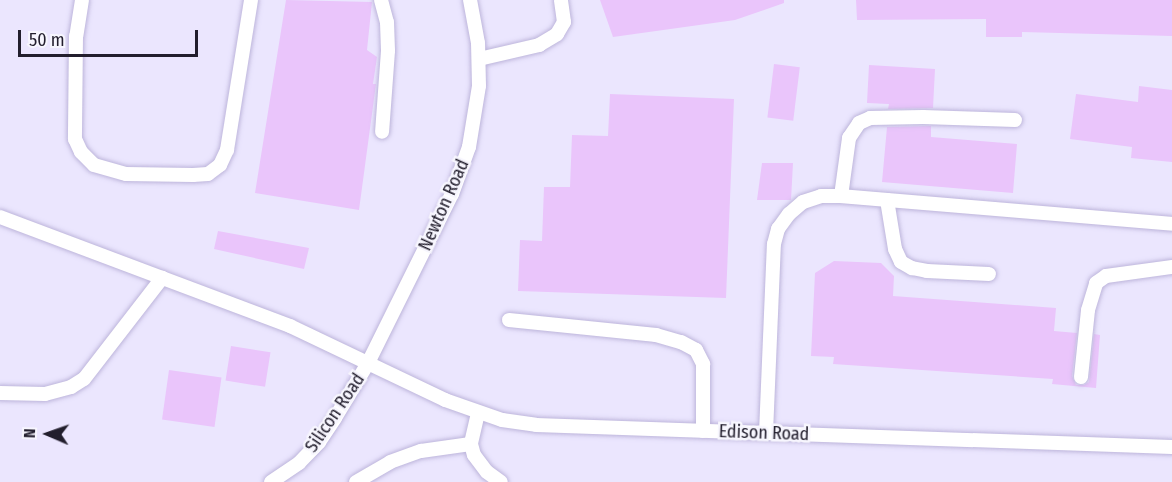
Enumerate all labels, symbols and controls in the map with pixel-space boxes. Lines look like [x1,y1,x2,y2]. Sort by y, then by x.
scale bar [21,18,201,56]
text: 50 m [29,29,65,51]
street label: Newton Road [414,156,474,254]
street label: Silicon Road [301,369,369,457]
north arrow [18,404,78,464]
street label: Edison Road [718,421,810,445]
text: N [20,428,39,438]

